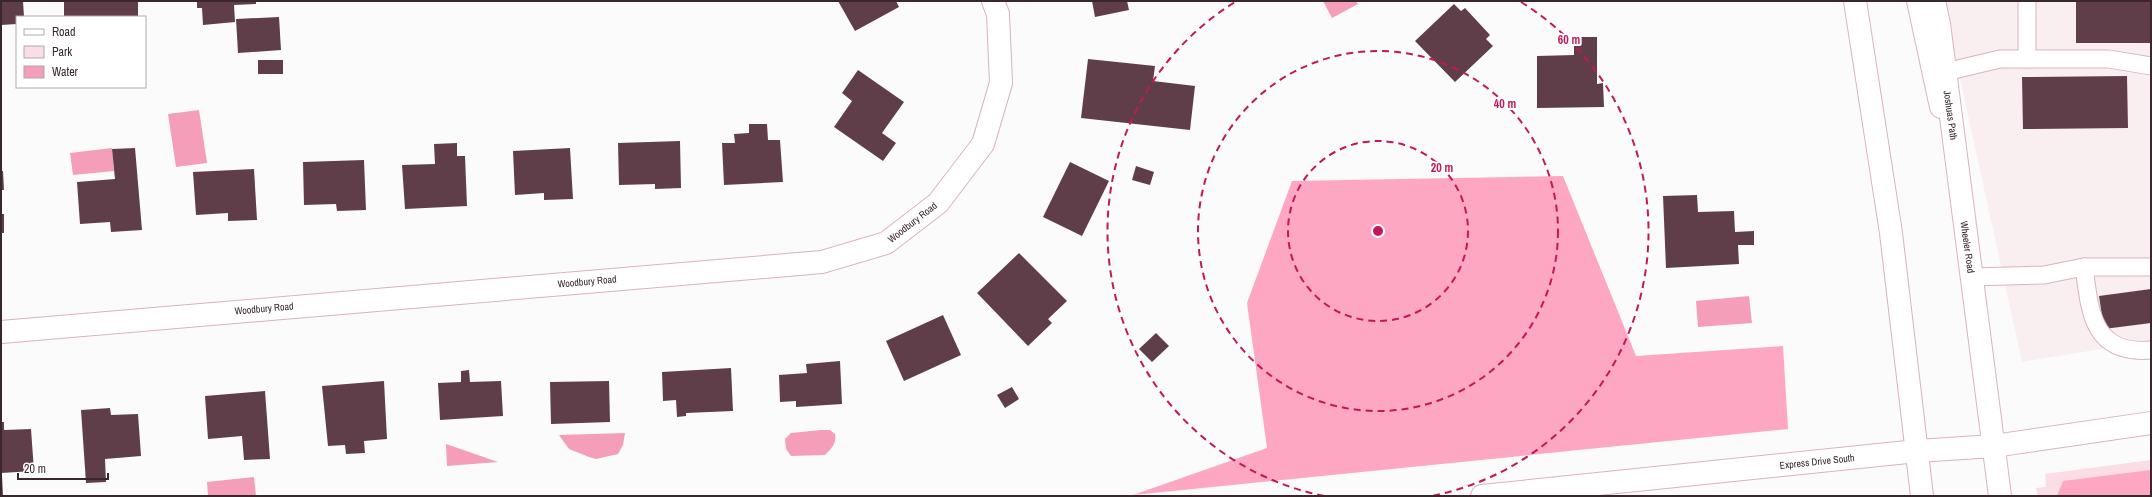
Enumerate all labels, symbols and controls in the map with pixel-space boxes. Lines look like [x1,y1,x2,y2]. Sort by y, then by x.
legend [16,16,146,88]
text: Road [52,24,76,40]
text: 60 m [1558,32,1580,48]
text: Park [52,44,72,60]
text: Water [52,64,79,80]
street label: Joshuas Path [1941,90,1960,141]
text: 40 m [1494,96,1516,112]
text: 20 m [1431,160,1453,176]
street label: Woodbury Road [885,199,940,246]
street label: Wheeler Road [1957,220,1978,274]
centre of rings [1371,224,1385,238]
street label: Woodbury Road [557,272,617,291]
street label: Woodbury Road [234,299,294,318]
street label: Express Drive South [1779,451,1855,472]
scale bar [18,455,108,481]
text: 20 m [24,461,46,477]

